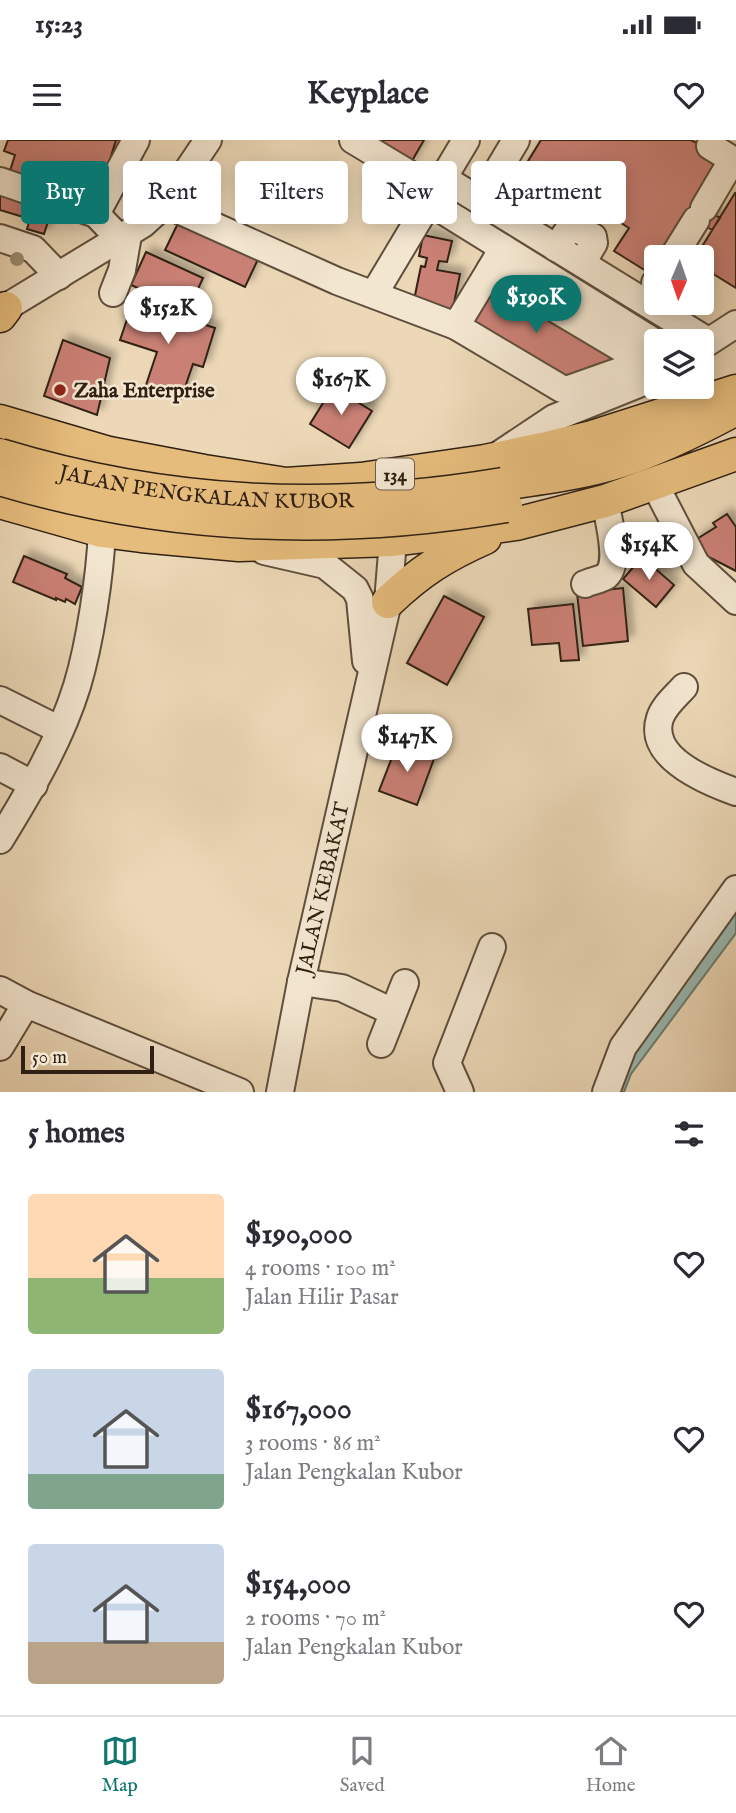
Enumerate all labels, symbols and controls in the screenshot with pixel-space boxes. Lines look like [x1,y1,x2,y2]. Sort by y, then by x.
text: 15:23 [35,8,83,41]
text: Keyplace [307,74,429,115]
icon: menu [28,76,66,114]
icon: heart [670,76,708,114]
chip: Buy [21,161,109,224]
chip: Rent [123,161,221,224]
chip: Filters [235,161,348,224]
chip: New [362,161,457,224]
chip: Apartment [471,161,626,224]
north arrow [644,245,714,315]
map controls [644,245,714,399]
pin: $190K [487,276,585,335]
text: $190K [506,283,566,312]
pin: $152K [119,286,217,346]
text: $152K [140,294,196,323]
button: layers [644,329,714,399]
pin: $167K [292,358,390,417]
text: $167K [312,365,370,394]
place label: Zaha Enterprise [74,378,215,405]
marker: Zaha Enterprise [52,382,68,398]
road number: 134 [376,458,414,490]
street label: JALAN PENGKALAN KUBOR [54,459,355,516]
pin: $154K [600,522,698,582]
text: $154K [620,530,678,559]
pin: $147K [358,714,456,774]
text: $147K [377,722,437,751]
street label: JALAN KEBAKAT [291,799,357,980]
scale bar [21,1043,154,1075]
text: 50 m [32,1046,67,1070]
text: 5 homes [28,1115,125,1153]
icon: filters [670,1115,708,1153]
text: $190,000 [245,1216,353,1254]
icon: home [84,1222,168,1306]
icon: heart [670,1245,708,1283]
text: 4 rooms · 100 m² [245,1254,396,1283]
text: Jalan Hilir Pasar [245,1283,399,1312]
text: $167,000 [245,1391,352,1429]
icon: home [84,1397,168,1481]
icon: heart [670,1420,708,1458]
text: 3 rooms · 86 m² [245,1429,381,1458]
text: Jalan Pengkalan Kubor [245,1458,463,1487]
text: $154,000 [245,1566,351,1604]
icon: home [84,1572,168,1656]
icon: heart [670,1595,708,1633]
text: 2 rooms · 70 m² [245,1604,386,1633]
text: Jalan Pengkalan Kubor [245,1633,463,1662]
tab: Map [101,1732,139,1798]
tab: Saved [340,1732,385,1798]
tab: Home [586,1732,635,1798]

